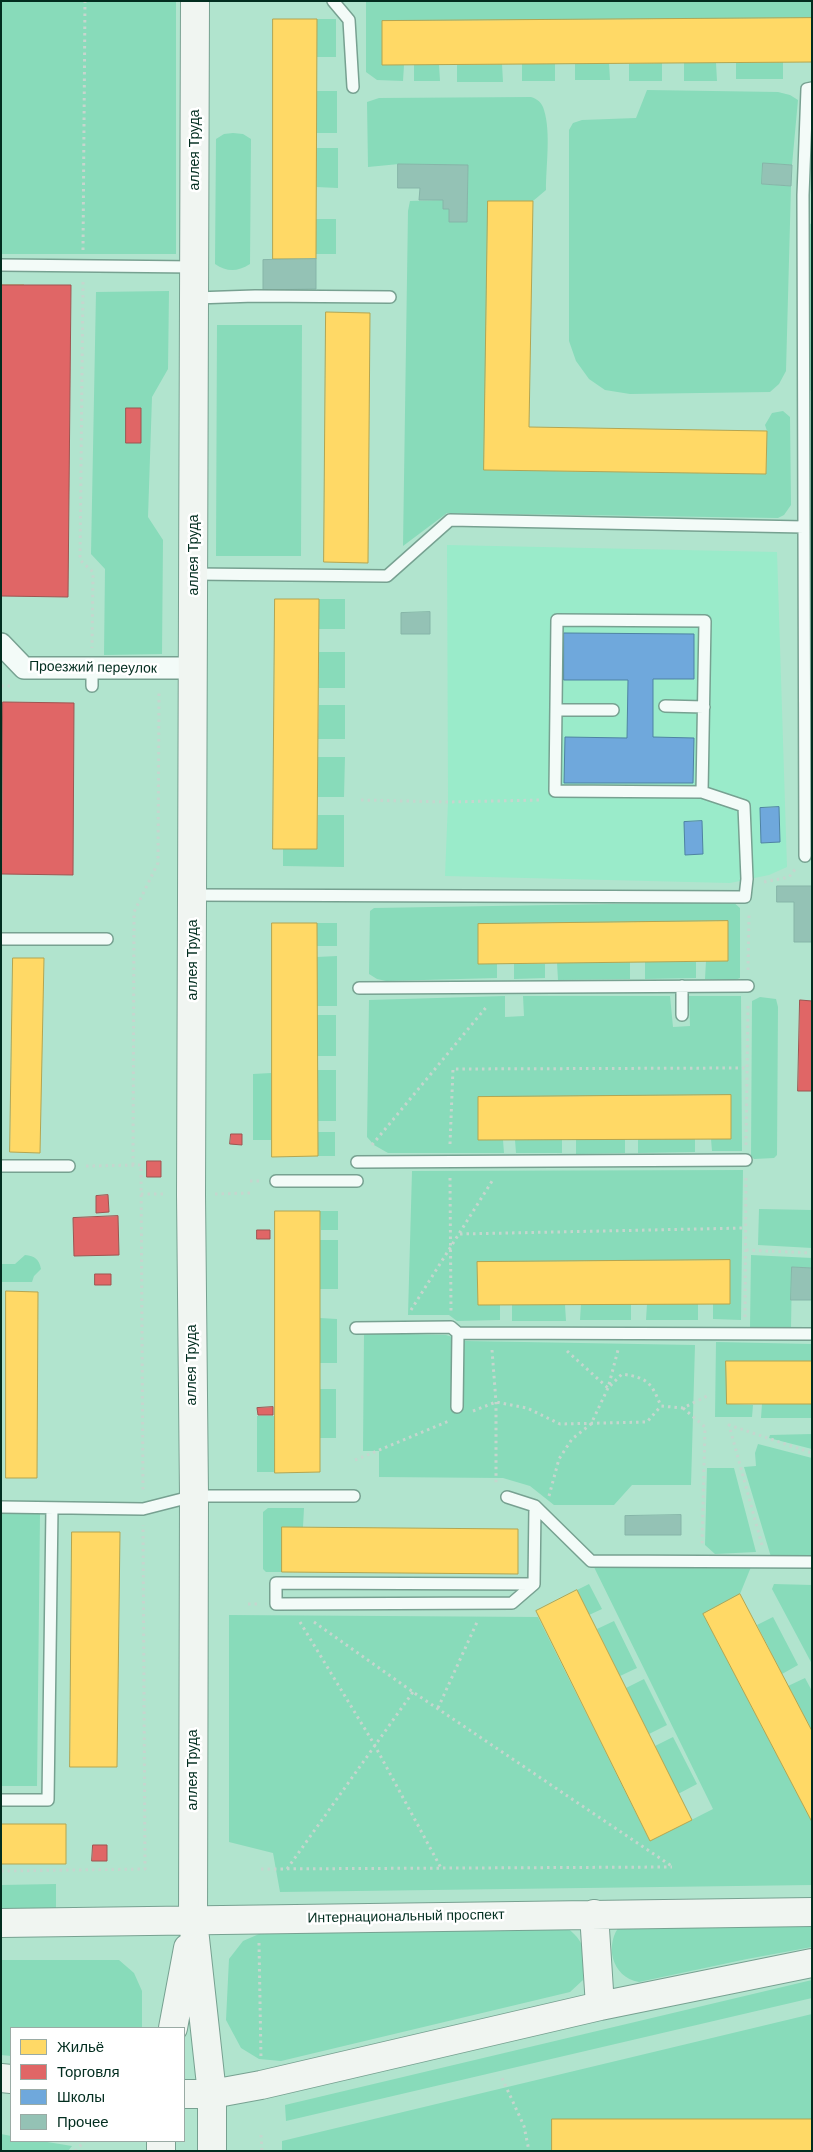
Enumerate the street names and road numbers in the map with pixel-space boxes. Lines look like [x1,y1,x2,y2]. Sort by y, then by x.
street label: аллея Труда [187,109,203,191]
street label: аллея Труда [186,514,202,596]
street label: Проезжий переулок [29,658,157,678]
street label: аллея Труда [185,919,201,1001]
street label: аллея Труда [184,1324,200,1406]
street label: аллея Труда [185,1729,201,1811]
street label: Интернациональный проспект [307,1907,505,1927]

